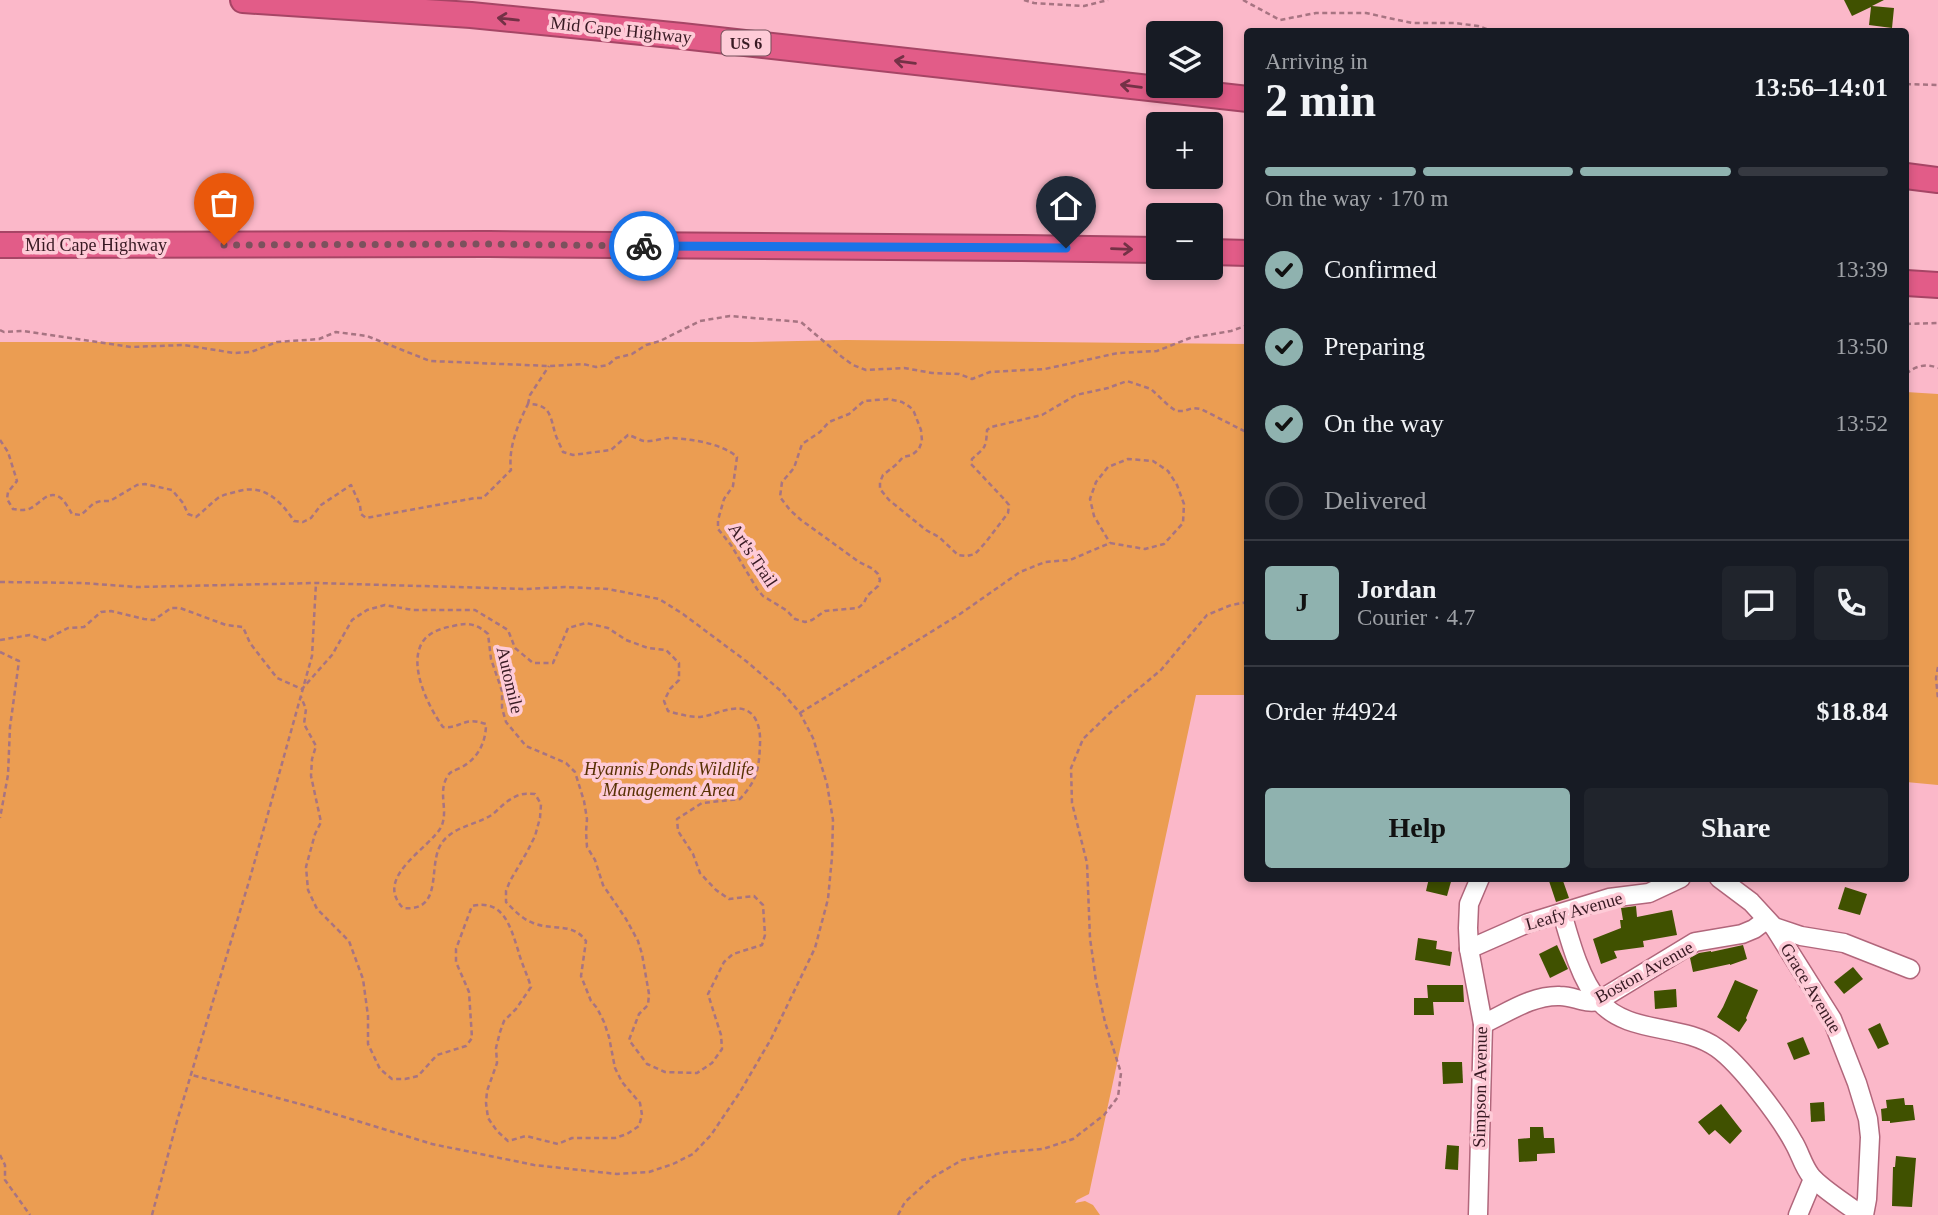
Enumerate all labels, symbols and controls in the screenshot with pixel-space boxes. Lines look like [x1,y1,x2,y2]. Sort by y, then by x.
one-way arrow [498,12,520,25]
street label: Mid Cape Highway [549,13,693,47]
map controls [1146,21,1223,280]
button: layers [1146,21,1223,98]
road number: US 6 [722,31,770,56]
text: Arriving in [1265,49,1368,74]
one-way arrow [894,55,917,68]
text: 13:56–14:01 [1754,73,1888,102]
text: 2 min [1265,75,1376,126]
one-way arrow [1120,79,1143,92]
button: + [1146,112,1223,189]
pin [194,173,254,245]
pin [1036,176,1096,248]
icon: bag [205,184,243,222]
text: On the way · 170 m [1265,186,1448,211]
icon: home [1047,187,1085,225]
button: − [1146,203,1223,280]
courier [609,211,679,281]
icon: bike [625,227,663,265]
street label: Mid Cape Highway [25,235,167,255]
one-way arrow [1110,243,1133,256]
icon: check [1265,251,1303,289]
text: Confirmed [1324,255,1437,284]
text: 13:39 [1836,257,1888,282]
icon: check [1265,328,1303,366]
text: Preparing [1324,332,1425,361]
text: 13:50 [1836,334,1888,359]
icon: check [1265,405,1303,443]
text: On the way [1324,409,1444,438]
text: 13:52 [1836,411,1888,436]
text: Delivered [1324,486,1427,515]
street label: Art's Trail [724,519,782,591]
button: chat [1722,566,1796,640]
button: phone [1814,566,1888,640]
text: Jordan [1357,575,1436,604]
text: J [1296,588,1309,617]
text: Courier · 4.7 [1357,605,1475,630]
street label: Automile [493,645,527,715]
text: Order #4924 [1265,697,1397,726]
text: $18.84 [1817,697,1888,726]
park label: Hyannis Ponds Wildlife Management Area [583,759,754,800]
button: Help [1265,788,1570,868]
button: Share [1584,788,1888,868]
street label: Leafy Avenue [1523,888,1625,934]
street label: Boston Avenue [1591,937,1697,1007]
street label: Grace Avenue [1776,940,1846,1036]
street label: Simpson Avenue [1469,1026,1491,1148]

